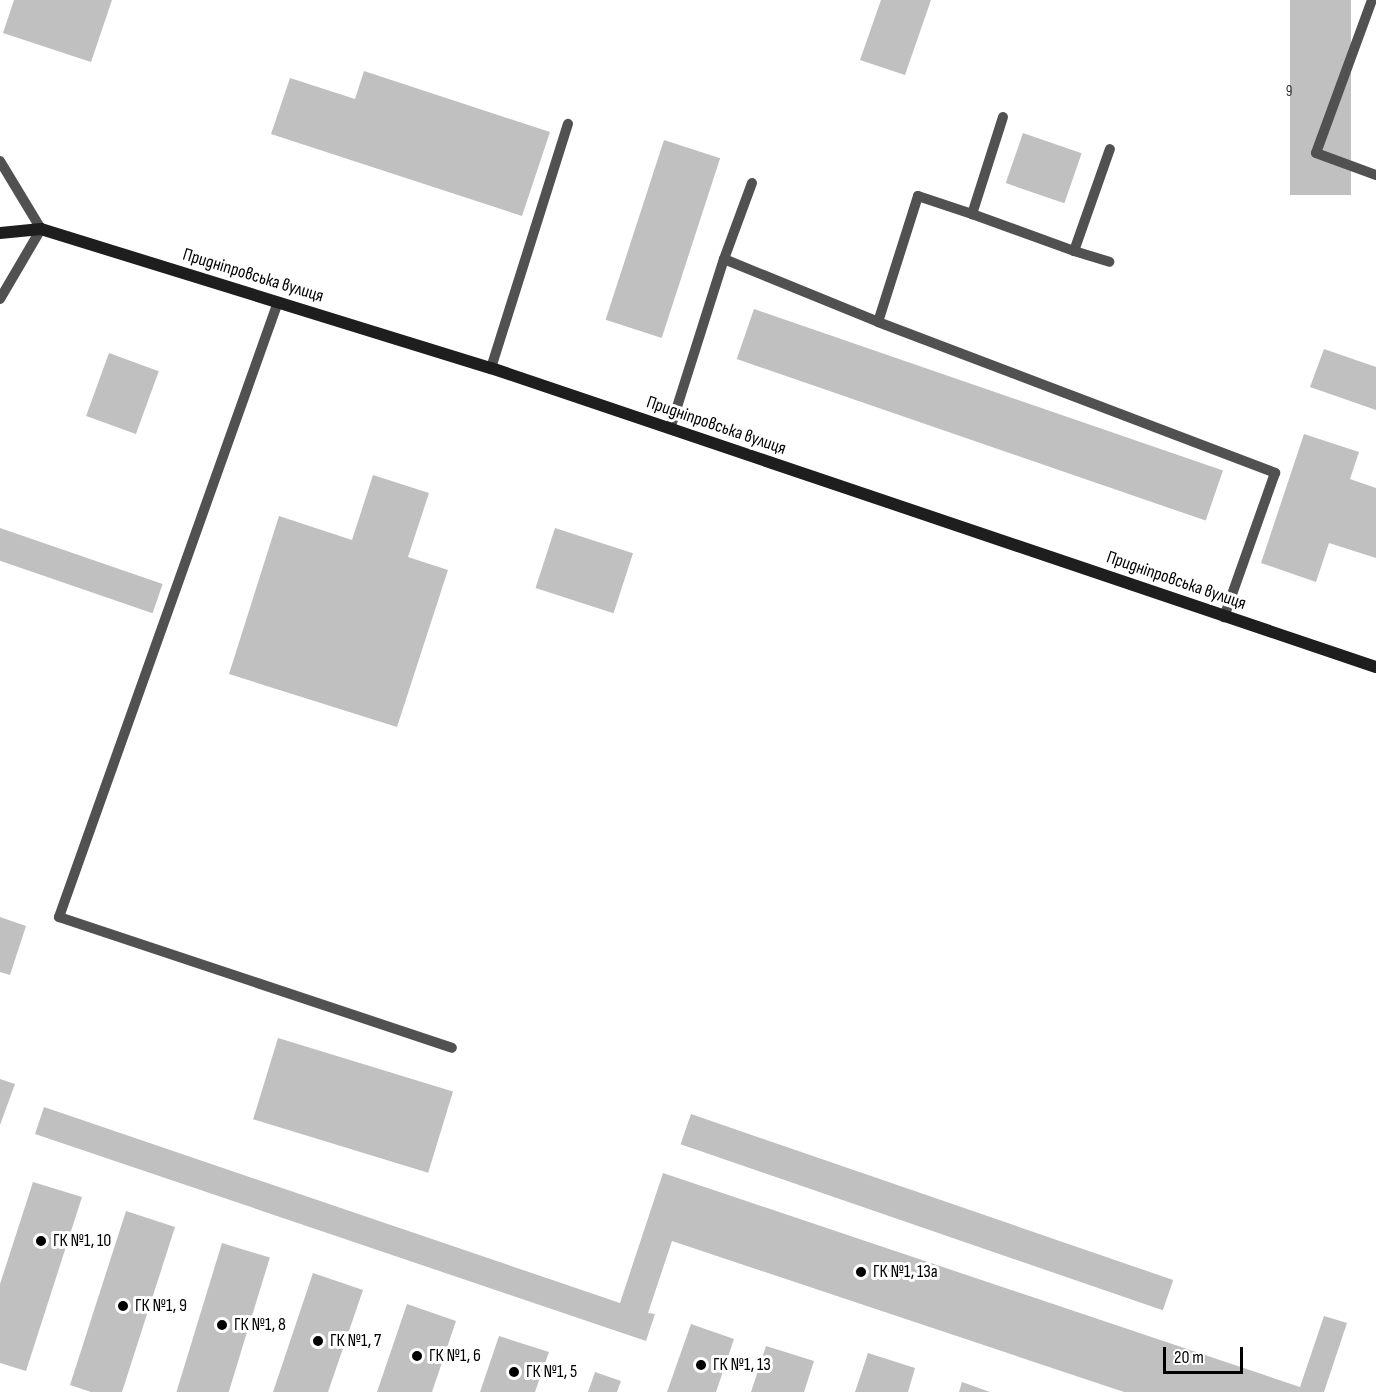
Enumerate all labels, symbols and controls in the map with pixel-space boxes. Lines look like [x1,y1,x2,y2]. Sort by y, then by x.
house number: 9 [1286,83,1292,101]
street label: Придніпровська вулиця [180,244,326,308]
street label: Придніпровська вулиця [643,392,789,460]
street label: Придніпровська вулиця [1103,547,1249,615]
place label: ГК №1, 10 [53,1230,111,1252]
marker: ГК №1, 10 [34,1234,48,1248]
place label: ГК №1, 13а [873,1261,937,1283]
marker: ГК №1, 13а [854,1265,868,1279]
place label: ГК №1, 9 [135,1295,187,1317]
marker: ГК №1, 9 [116,1299,130,1313]
place label: ГК №1, 8 [234,1314,285,1336]
marker: ГК №1, 8 [215,1318,229,1332]
place label: ГК №1, 7 [330,1330,381,1352]
marker: ГК №1, 7 [311,1334,325,1348]
scale bar [1166,1335,1246,1373]
place label: ГК №1, 6 [429,1345,480,1367]
text: 20 m [1174,1347,1204,1368]
marker: ГК №1, 6 [410,1349,424,1363]
place label: ГК №1, 13 [713,1354,770,1376]
marker: ГК №1, 13 [694,1358,708,1372]
place label: ГК №1, 5 [526,1361,577,1383]
marker: ГК №1, 5 [507,1365,521,1379]

